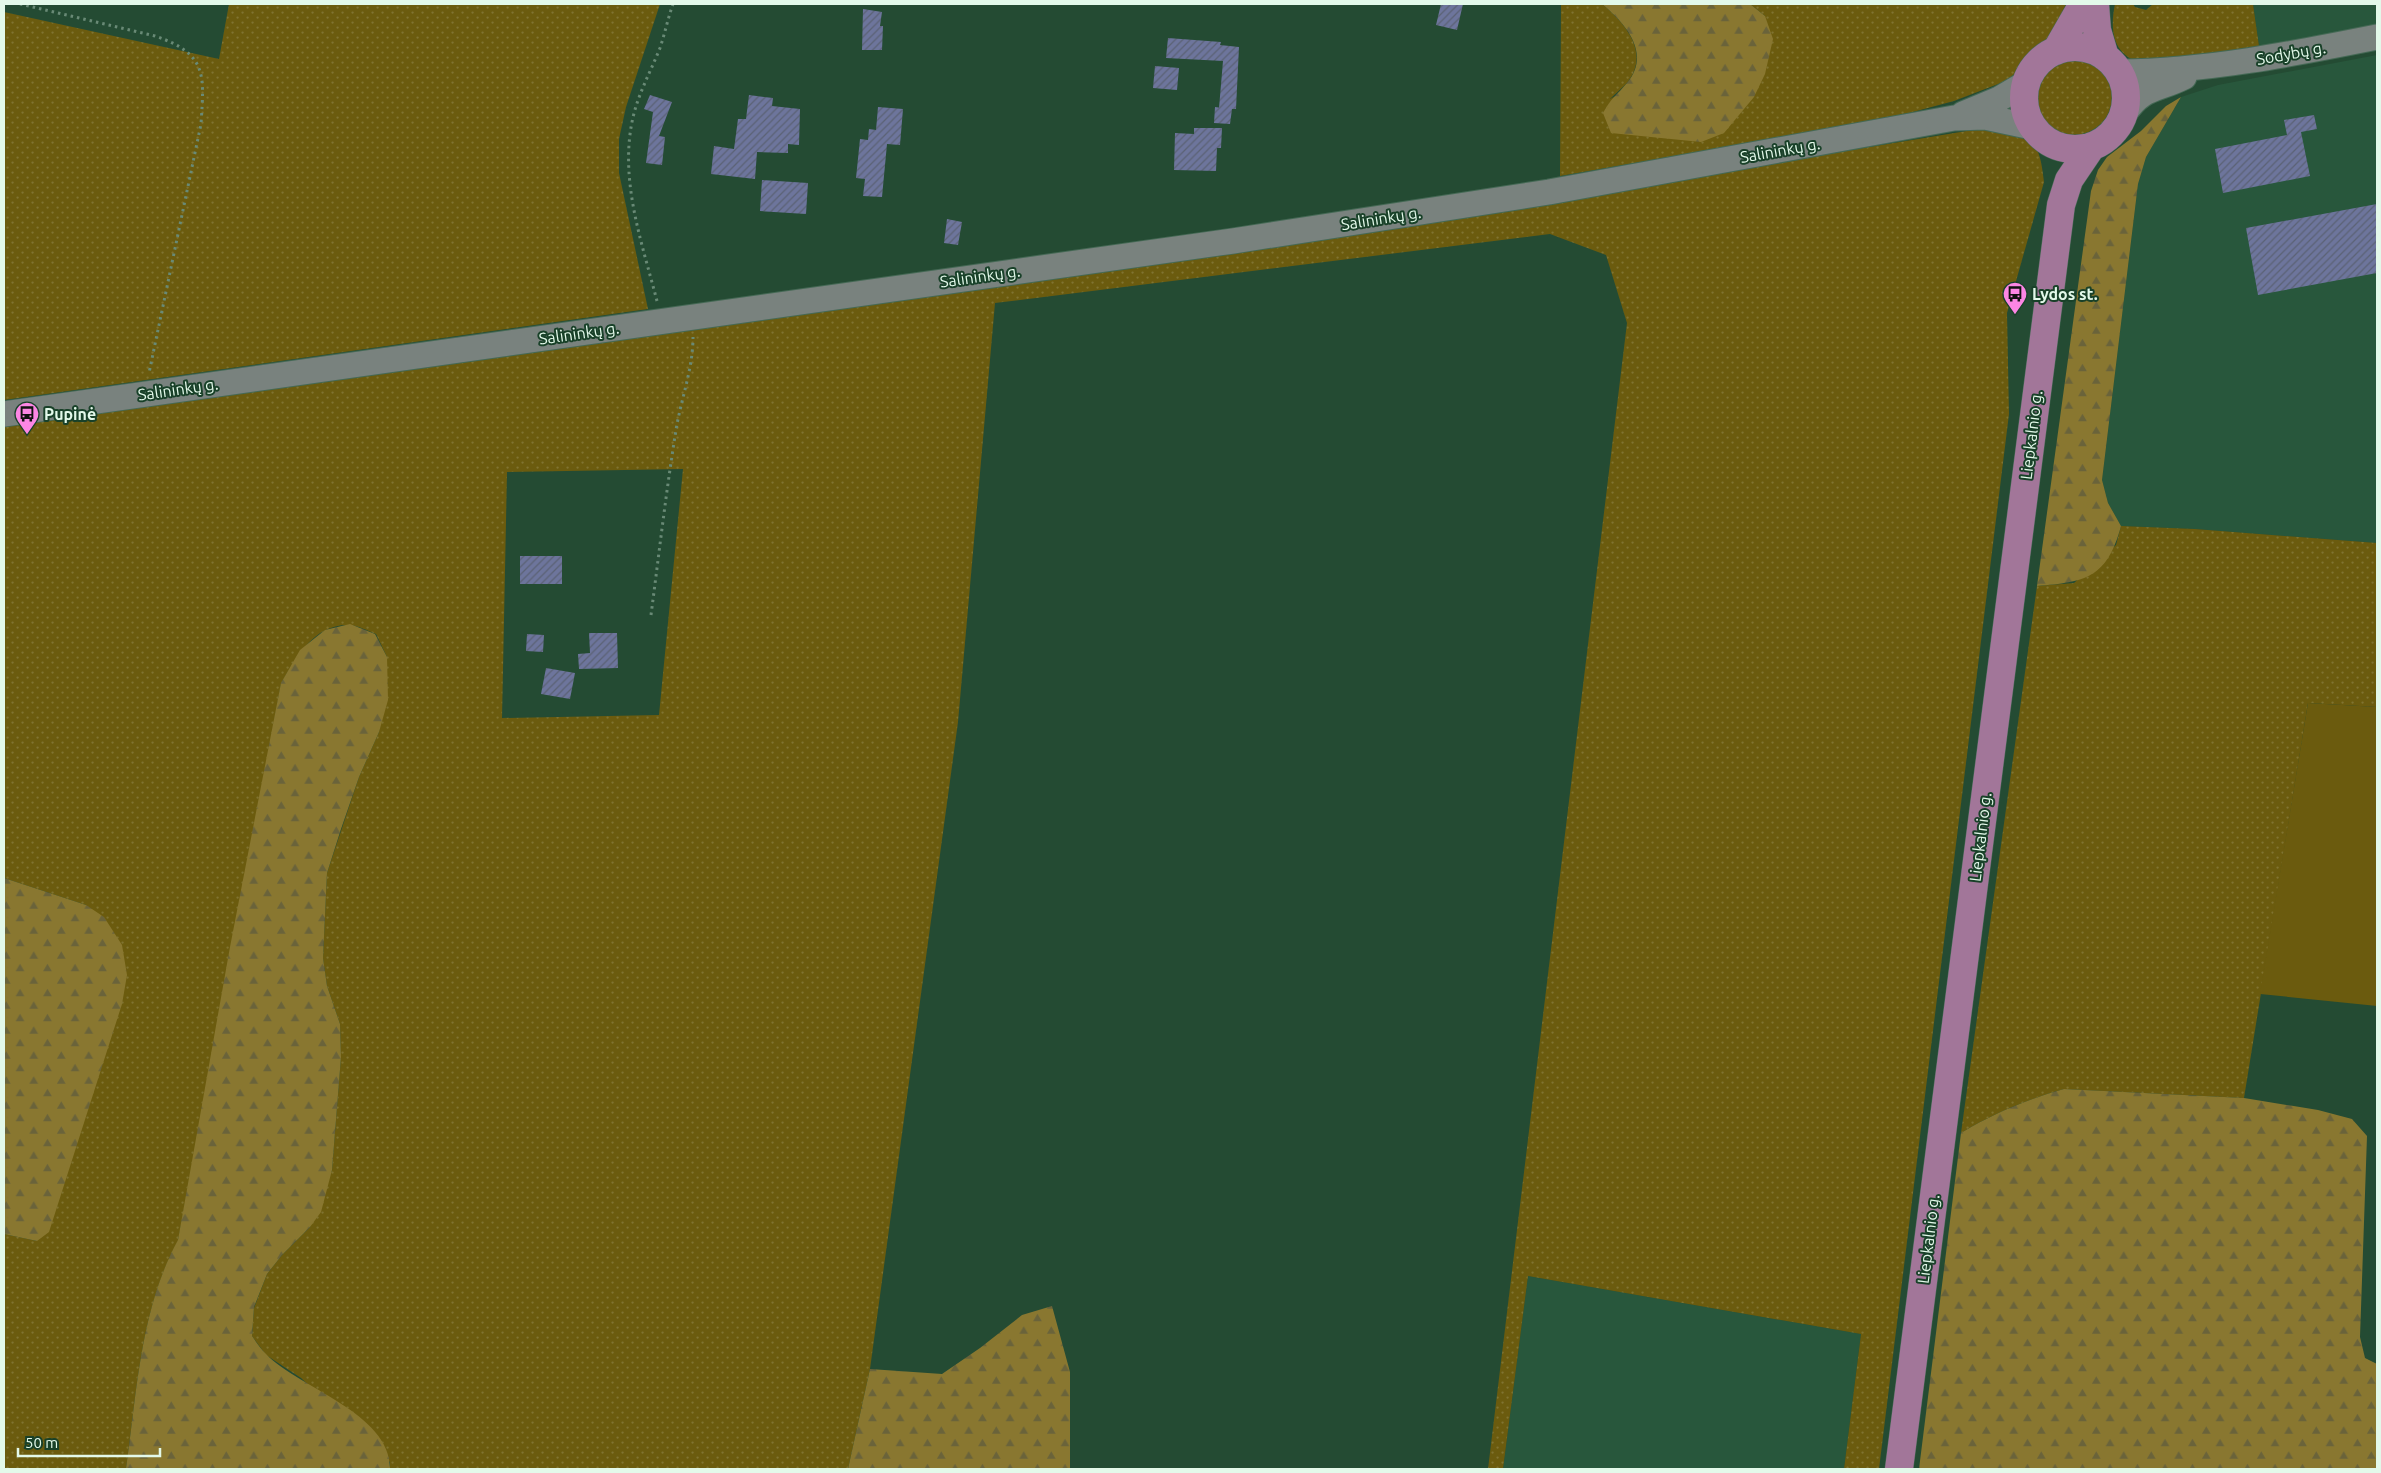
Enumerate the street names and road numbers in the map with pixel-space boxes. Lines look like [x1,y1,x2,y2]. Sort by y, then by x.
street label: Sodybų g. [2255,38,2327,68]
street label: Salininkų g. [1739,134,1821,166]
street label: Salininkų g. [1340,203,1422,233]
street label: Salininkų g. [939,261,1021,291]
street label: Salininkų g. [538,318,620,348]
street label: Salininkų g. [137,374,219,404]
street label: Liepkalnio g. [2017,389,2045,481]
street label: Liepkalnio g. [1966,791,1994,883]
street label: Liepkalnio g. [1914,1193,1942,1285]

